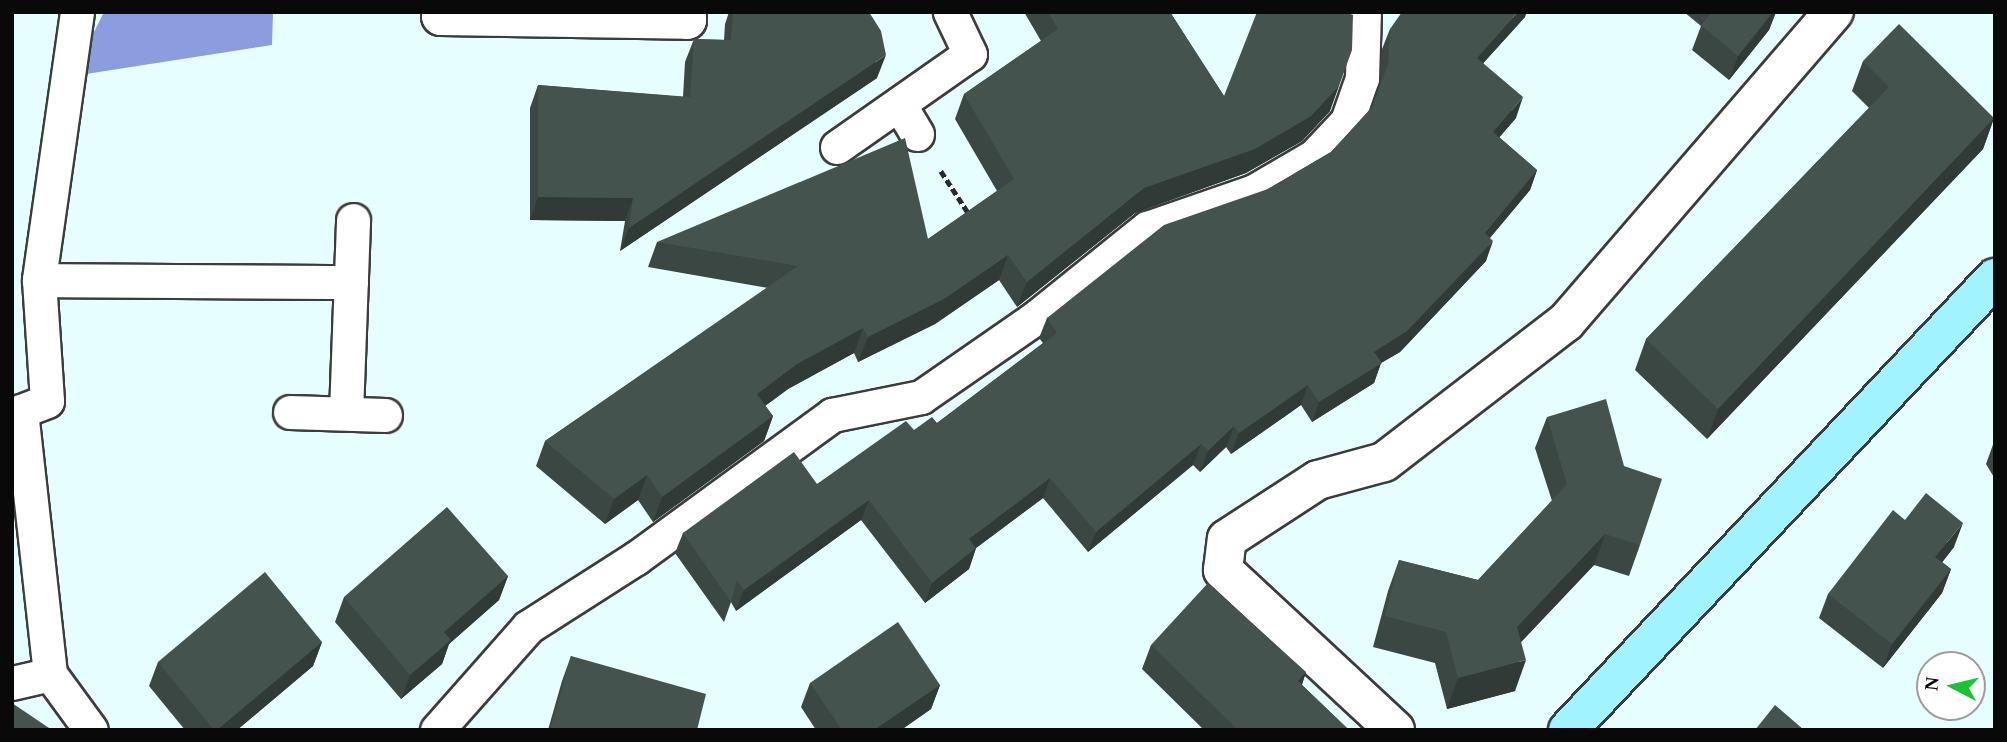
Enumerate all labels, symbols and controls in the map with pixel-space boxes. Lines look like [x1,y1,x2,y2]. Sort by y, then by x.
north arrow [1916,651,1986,721]
text: N [1920,676,1943,692]

